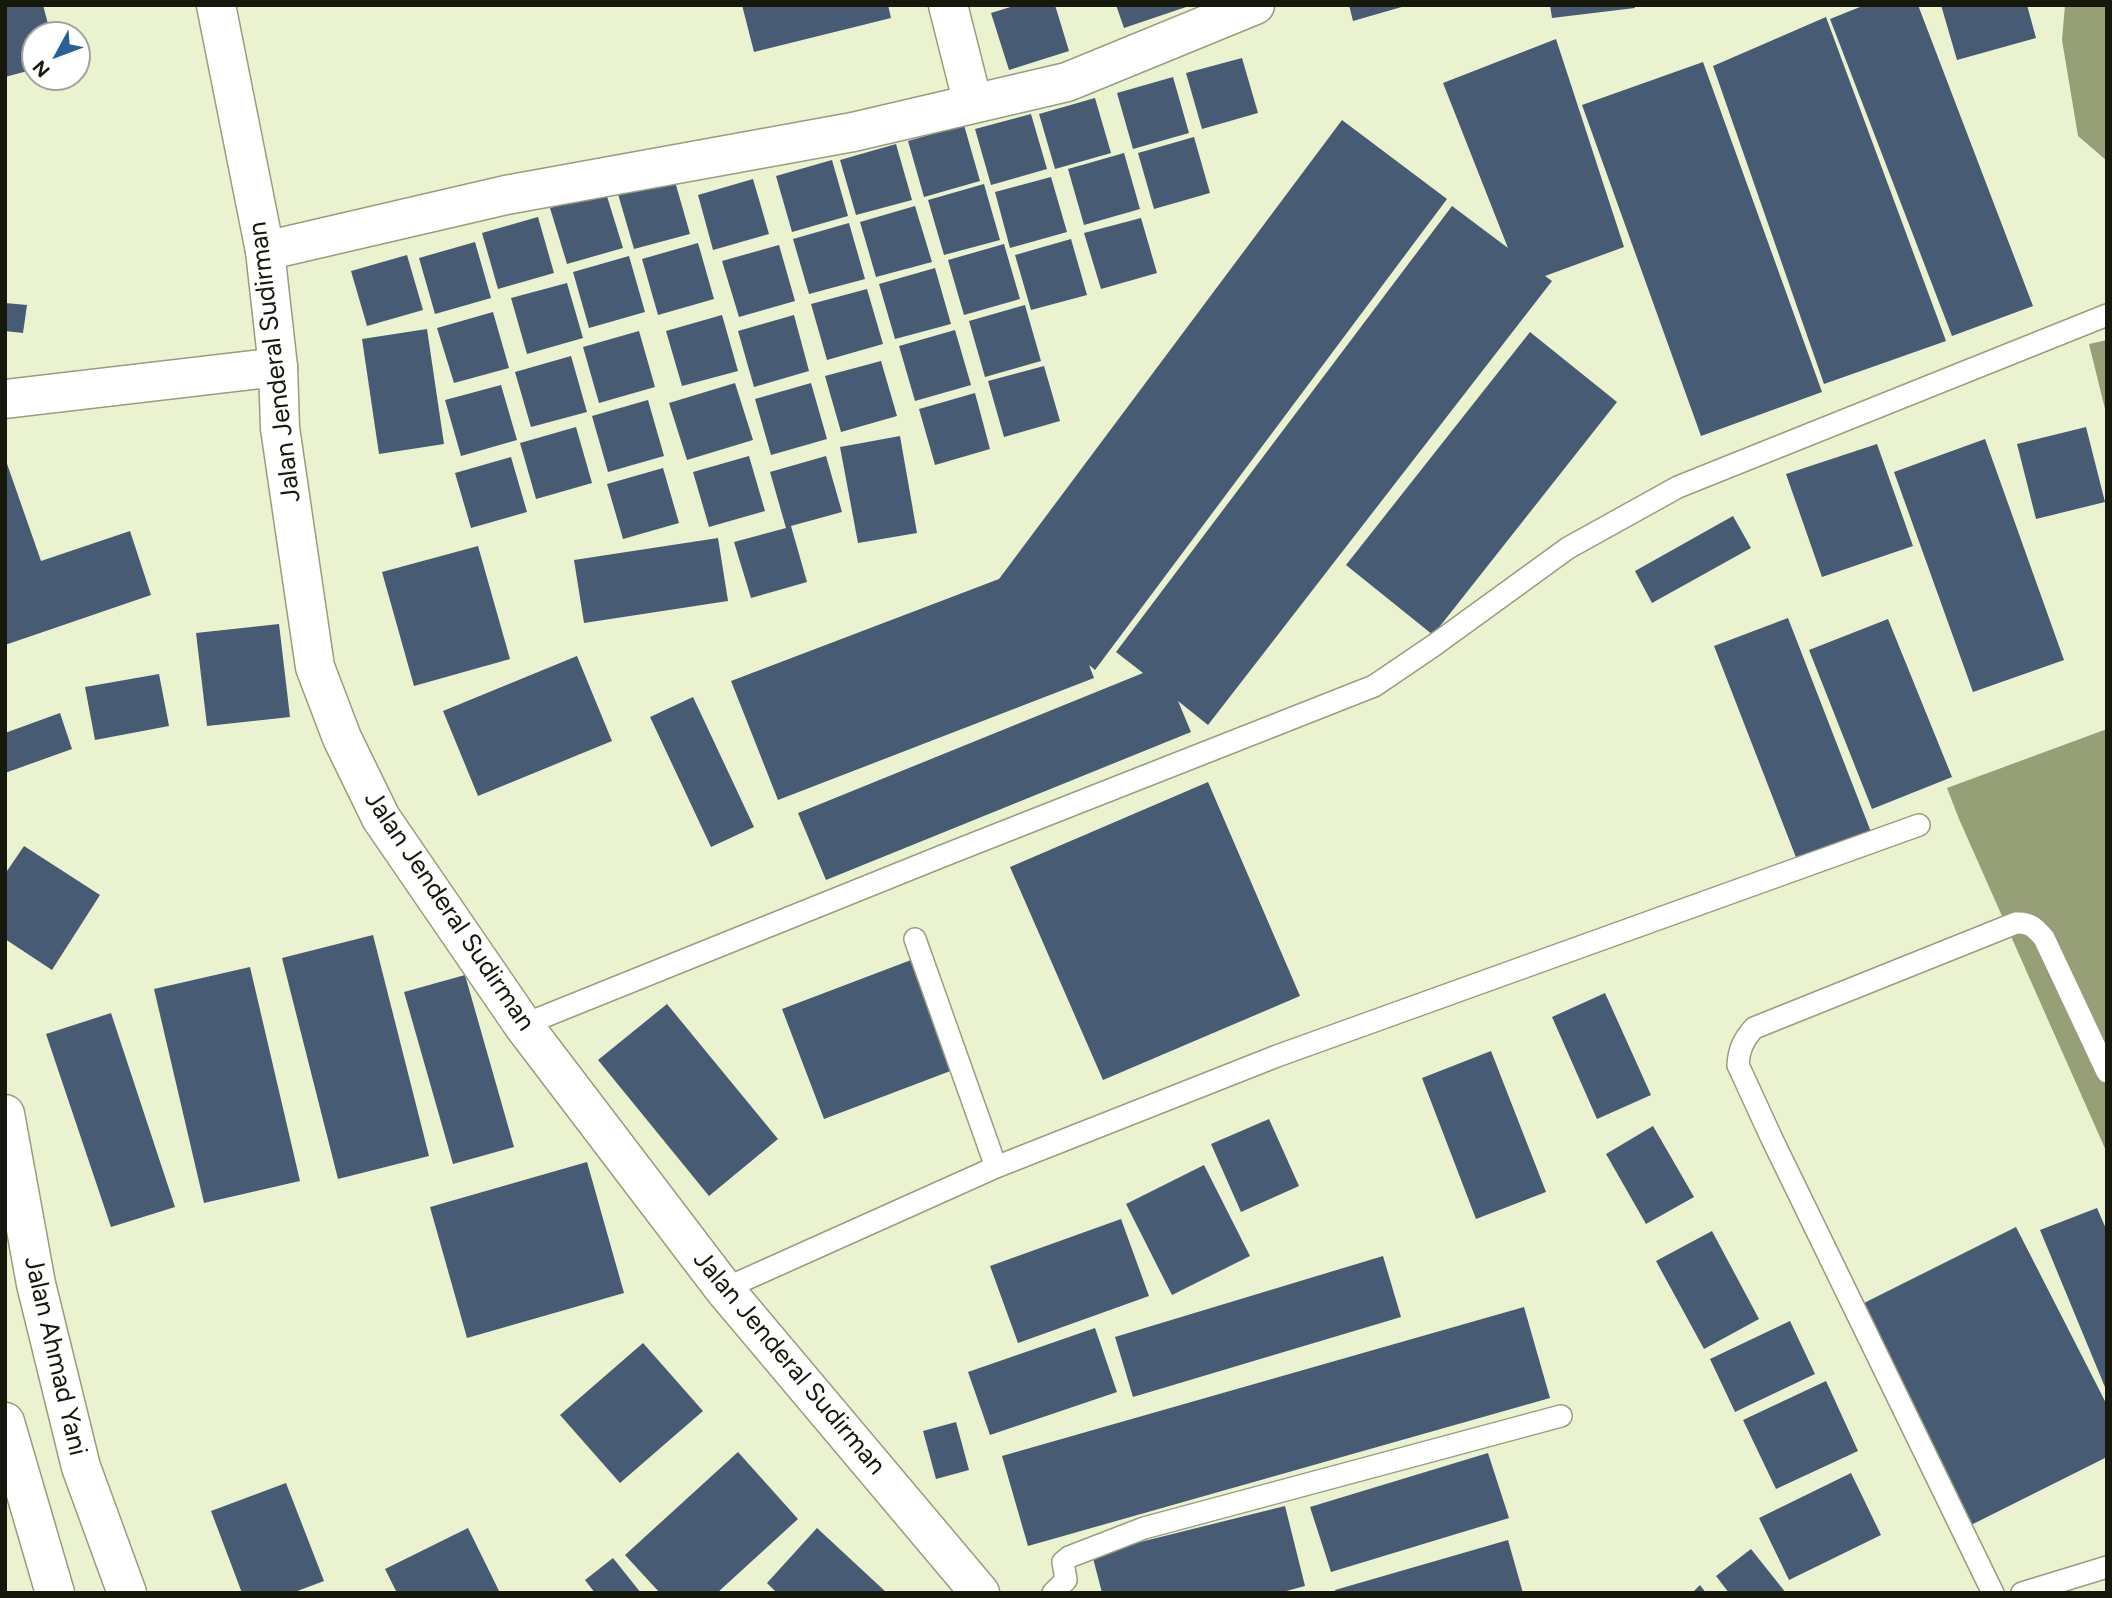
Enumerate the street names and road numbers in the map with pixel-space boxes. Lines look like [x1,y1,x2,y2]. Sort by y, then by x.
street label: Jalan Jenderal Sudirman [242,220,308,504]
street label: Jalan Jenderal Sudirman [357,785,541,1037]
street label: Jalan Jenderal Sudirman [686,1245,892,1481]
street label: Jalan Ahmad Yani [17,1253,93,1459]

